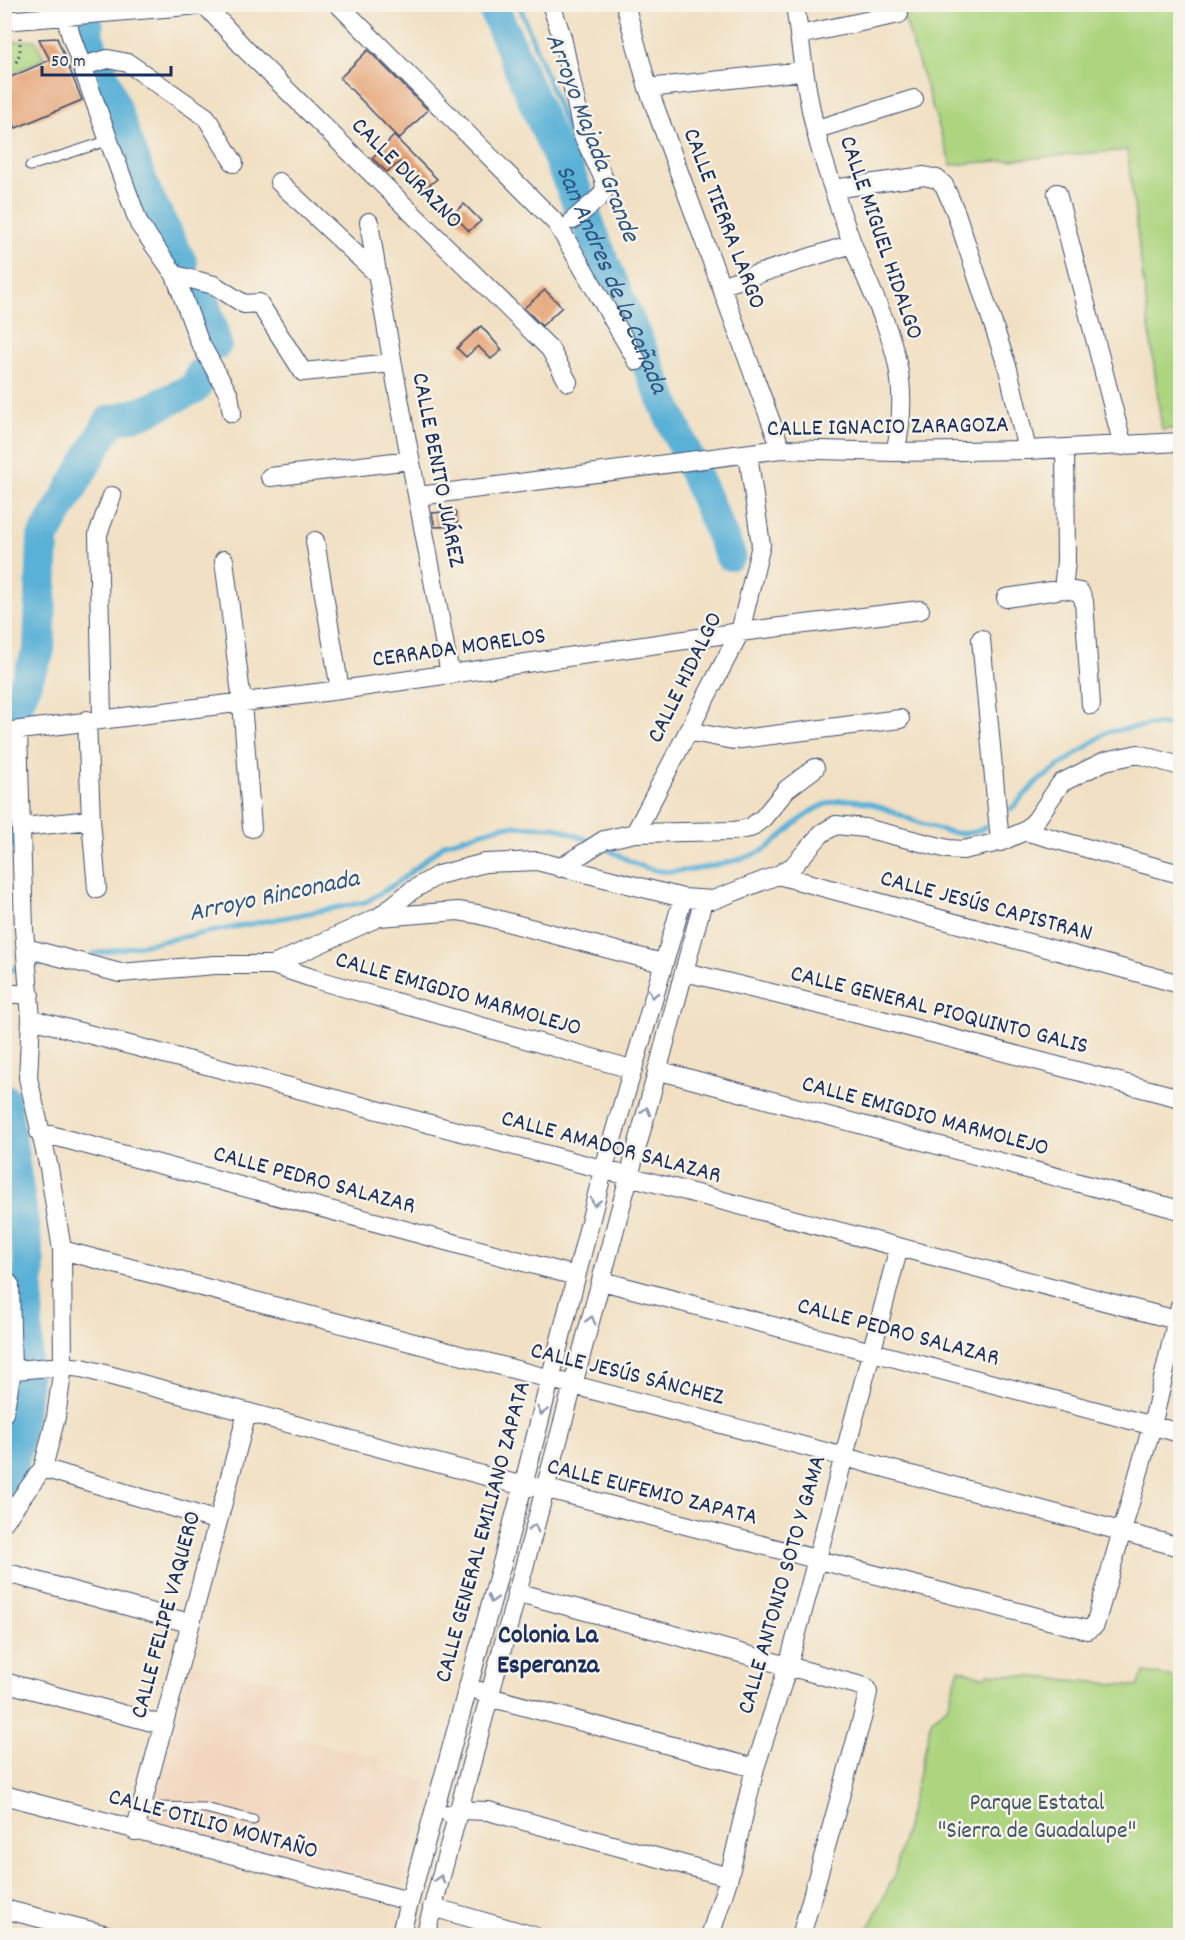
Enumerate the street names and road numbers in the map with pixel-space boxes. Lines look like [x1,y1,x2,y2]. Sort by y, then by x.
street label: CALLE DURAZNO [342,110,470,238]
street label: CALLE TIERRA LARGO [673,124,773,314]
street label: CALLE MIGUEL HIDALGO [829,132,931,344]
street label: CALLE BENITO JUÁREZ [401,370,473,570]
street label: CALLE IGNACIO ZARAGOZA [767,409,1009,447]
street label: CALLE HIDALGO [640,607,732,749]
street label: CERRADA MORELOS [370,620,548,678]
street label: CALLE JESÚS CAPISTRAN [876,862,1096,952]
street label: CALLE EMIGDIO MARMOLEJO [331,944,585,1046]
street label: CALLE GENERAL PIOQUINTO GALIS [787,958,1091,1064]
street label: CALLE EMIGDIO MARMOLEJO [798,1068,1052,1166]
street label: CALLE AMADOR SALAZAR [497,1102,725,1194]
street label: CALLE PEDRO SALAZAR [209,1138,419,1224]
street label: CALLE PEDRO SALAZAR [793,1290,1003,1376]
street label: CALLE JESÚS SÁNCHEZ [527,1334,728,1416]
street label: CALLE GENERAL EMILIANO ZAPATA [427,1377,541,1687]
street label: CALLE EUFEMIO ZAPATA [543,1450,761,1536]
street label: CALLE ANTONIO SOTO Y GAMA [730,1452,836,1718]
street label: CALLE FELIPE VAQUERO [123,1507,211,1723]
street label: CALLE OTILIO MONTAÑO [104,1781,322,1869]

